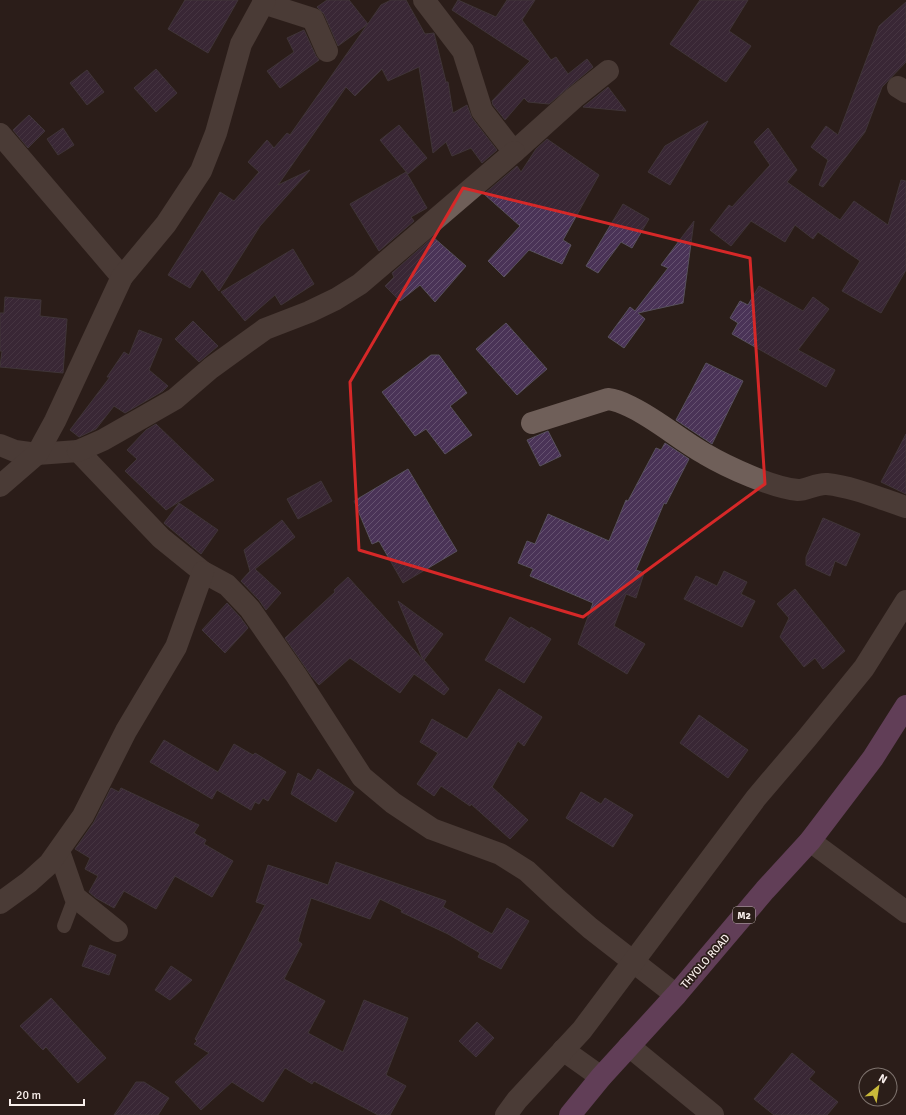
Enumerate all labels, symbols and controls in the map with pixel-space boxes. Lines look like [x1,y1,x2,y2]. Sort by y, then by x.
road number: M2 [733,907,755,923]
street label: THYOLO ROAD [678,931,733,991]
north arrow [858,1067,898,1107]
text: N [876,1071,889,1086]
scale bar [10,1081,84,1107]
text: 20 m [16,1088,41,1103]

